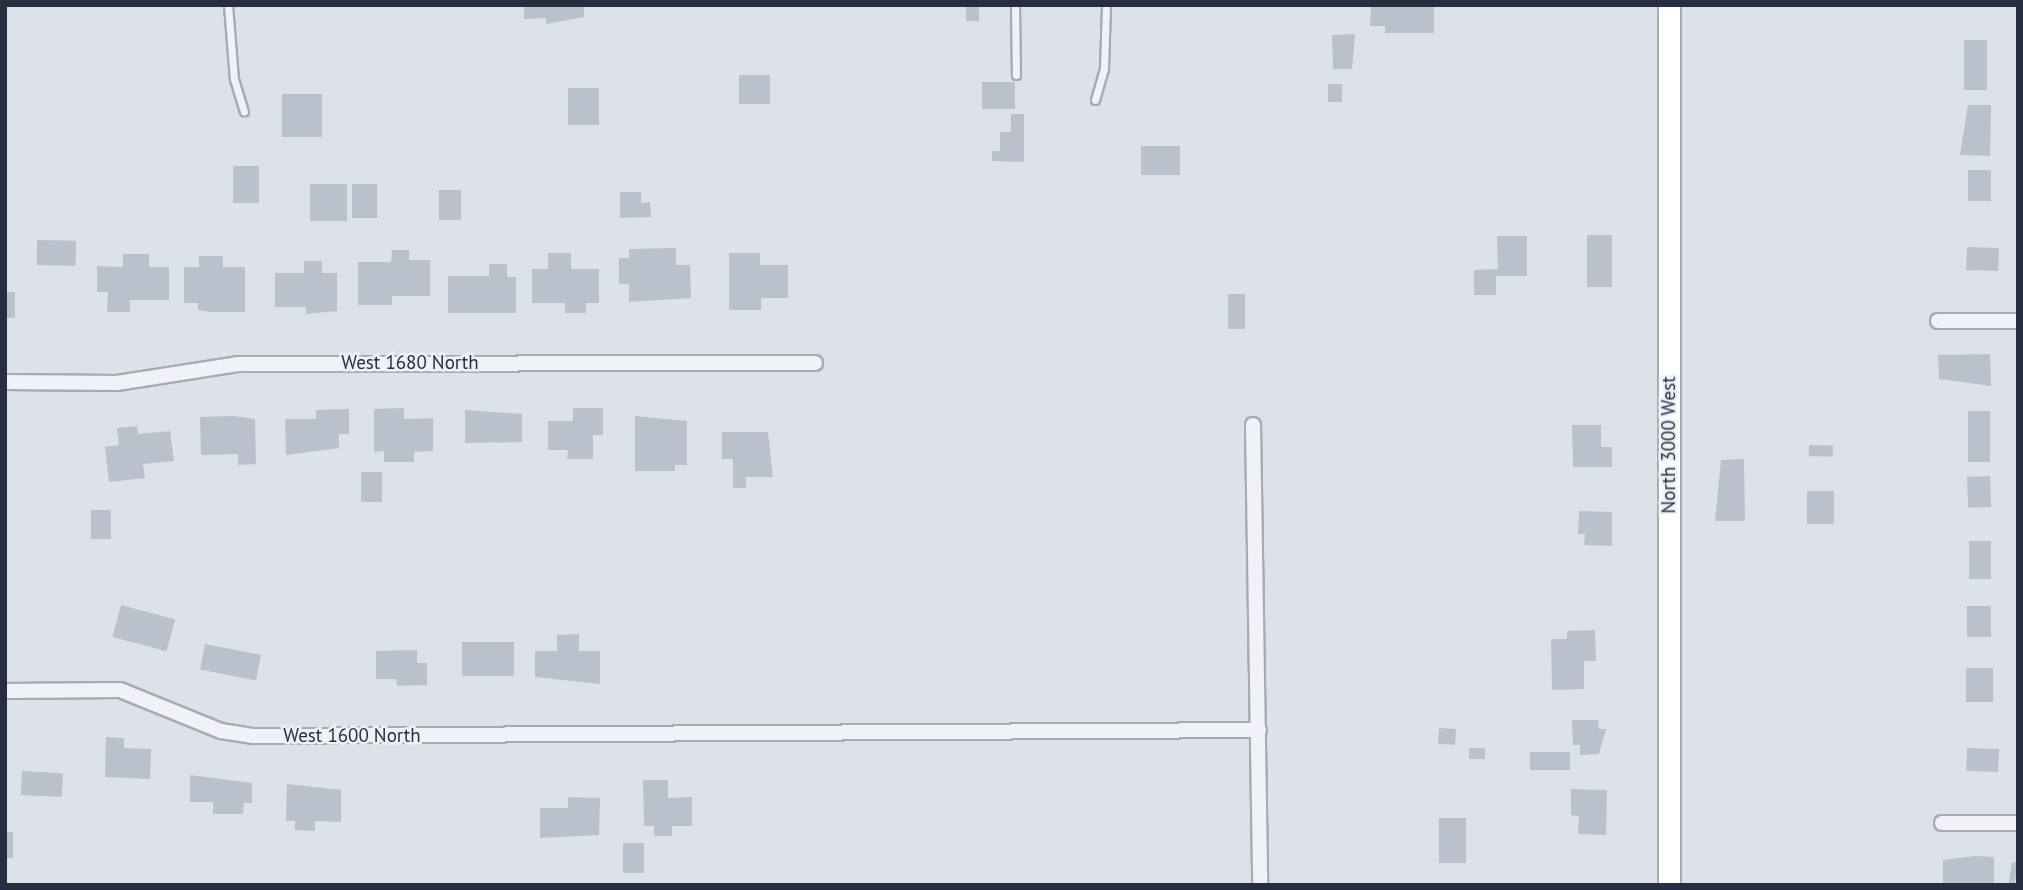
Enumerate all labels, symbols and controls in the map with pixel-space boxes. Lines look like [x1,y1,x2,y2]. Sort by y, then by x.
street label: West 1680 North [341,352,479,374]
street label: North 3000 West [1658,376,1680,514]
street label: West 1600 North [283,725,421,747]

